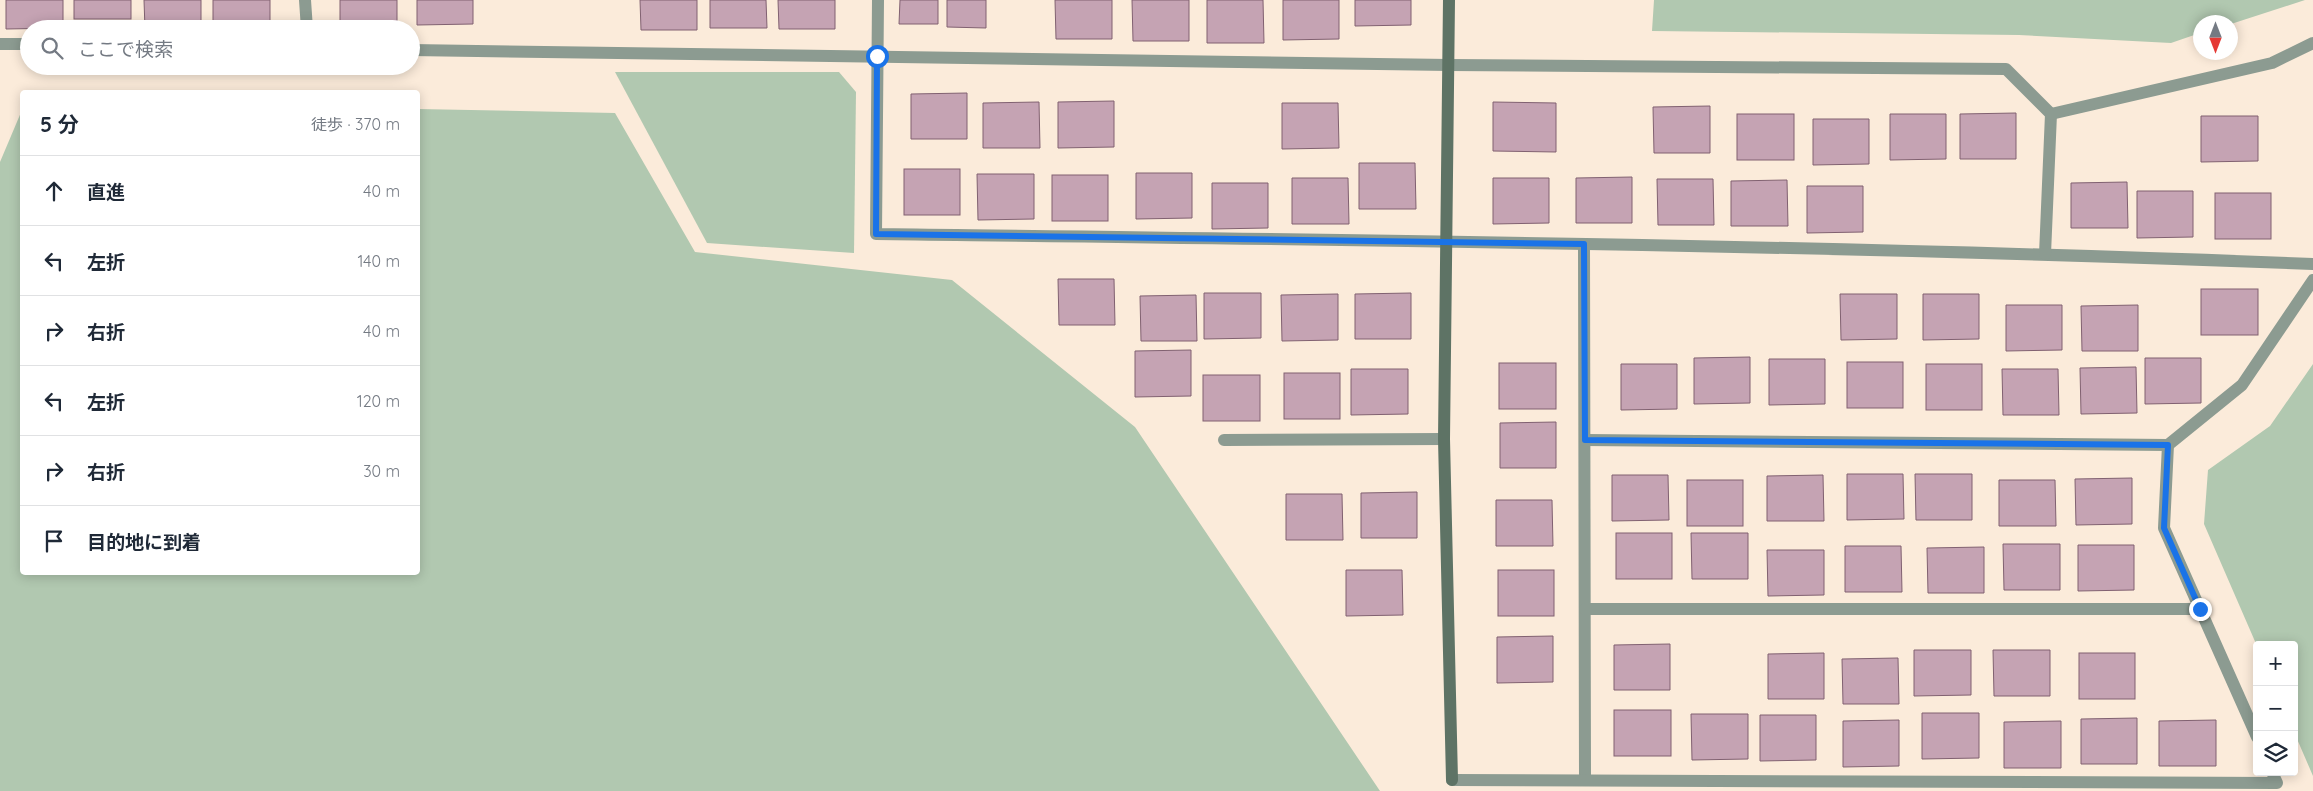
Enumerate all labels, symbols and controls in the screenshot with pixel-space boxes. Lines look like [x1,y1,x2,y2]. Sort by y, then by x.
north arrow [2193,15,2238,60]
search box [20,20,420,75]
icon: search [38,34,66,62]
text: ここで検索 [78,37,173,61]
route start [866,45,889,68]
text: 5 分 [40,111,79,137]
text: 徒歩 · 370 m [311,114,400,134]
icon: ahead [40,177,68,205]
text: 直進 [87,180,125,204]
text: 40 m [363,181,400,201]
icon: left [40,247,68,275]
text: 左折 [87,250,125,274]
text: 140 m [357,251,400,271]
icon: right [40,317,68,345]
text: 右折 [87,320,125,344]
text: 40 m [363,321,400,341]
icon: left [40,387,68,415]
text: 左折 [87,390,125,414]
text: 120 m [357,391,400,411]
icon: right [40,457,68,485]
text: 右折 [87,460,125,484]
text: 30 m [363,461,400,481]
icon: arrive [40,527,68,555]
text: 目的地に到着 [87,530,201,554]
route end [2189,598,2212,621]
map controls [2253,641,2298,776]
button: + [2253,641,2298,686]
button: − [2253,686,2298,731]
button: layers [2253,731,2298,776]

